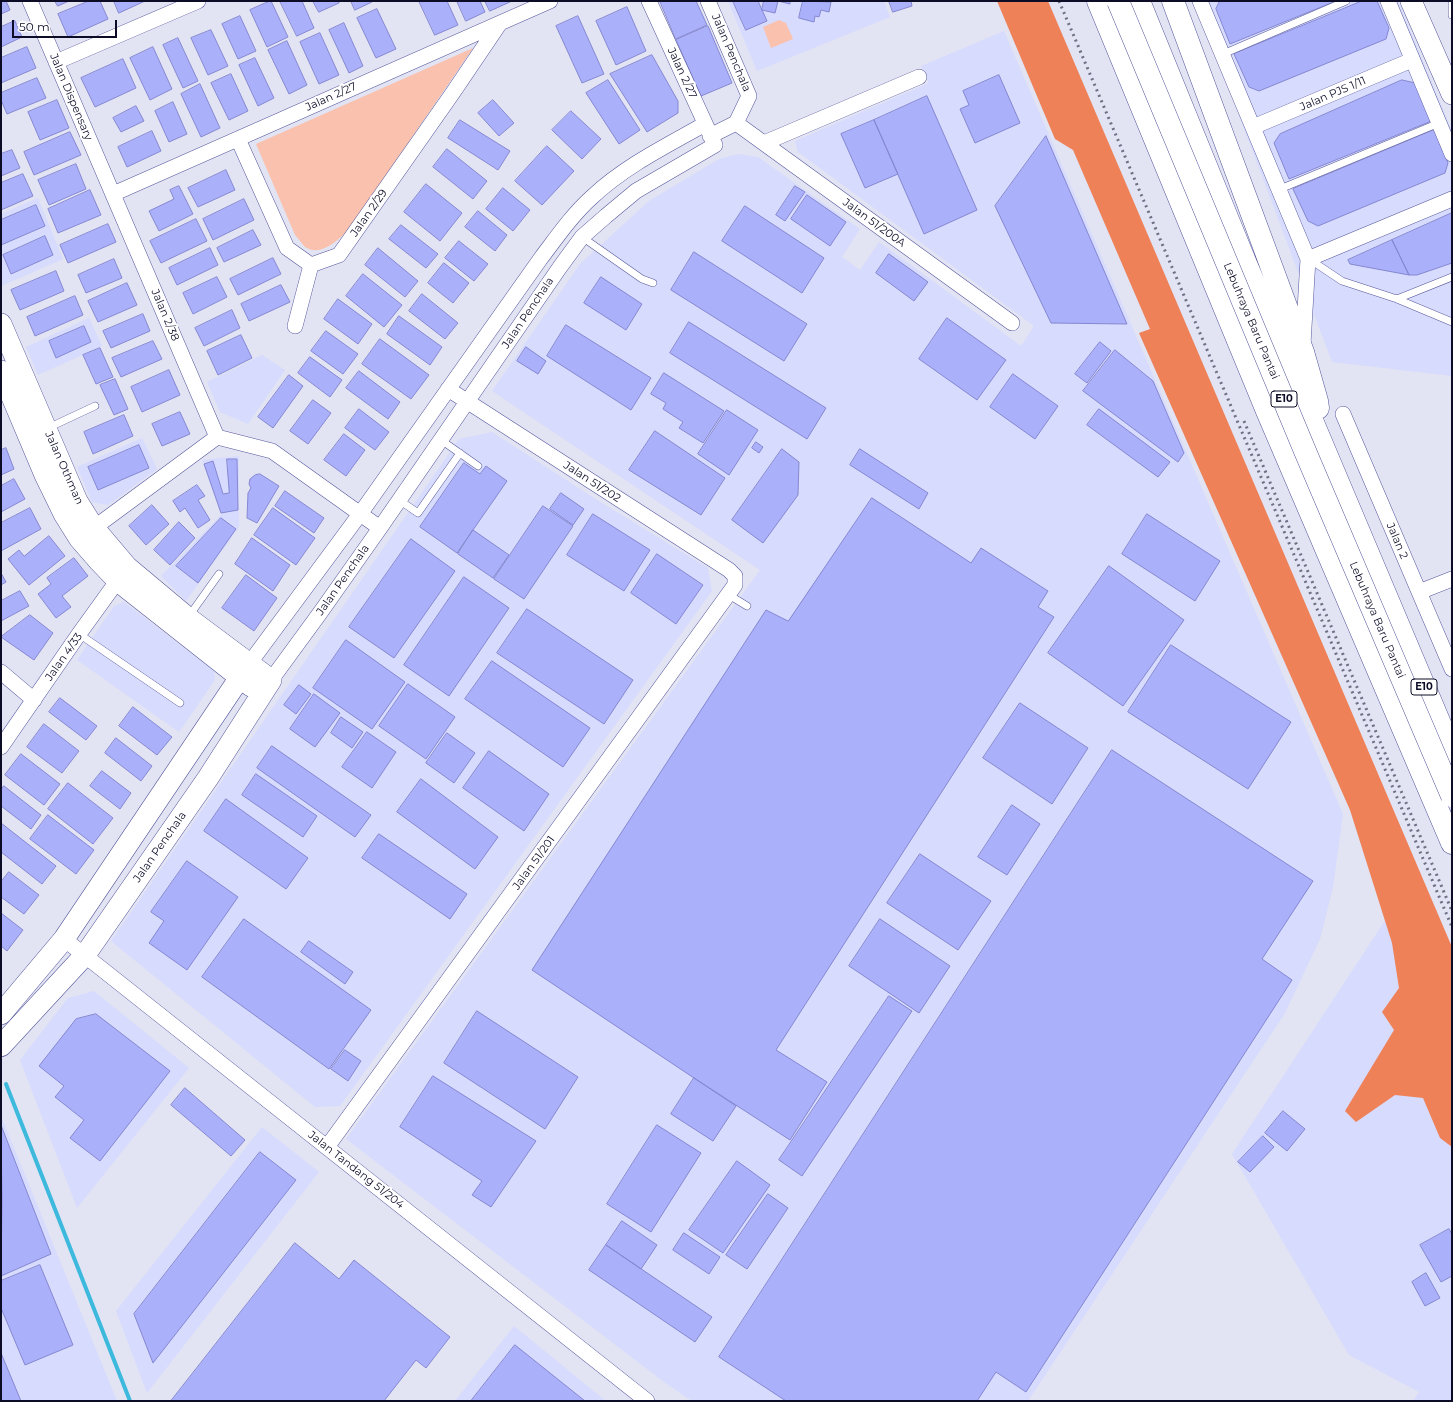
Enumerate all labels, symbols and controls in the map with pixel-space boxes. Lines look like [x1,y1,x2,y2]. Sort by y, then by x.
scale bar [14,12,119,38]
street label: Jalan Penchala [709,12,753,94]
text: 50 m [19,19,50,34]
street label: Jalan 2/27 [664,46,700,100]
street label: Jalan Dispensary [47,52,95,142]
street label: Jalan PJS 1/11 [1298,74,1368,114]
street label: Jalan 2/27 [303,80,359,114]
street label: Jalan 2/29 [348,187,390,239]
street label: Jalan 51/200A [840,196,908,250]
street label: Lebuhraya Baru Pantai [1220,261,1282,381]
street label: Jalan Penchala [499,275,557,351]
street label: Jalan 2/38 [148,287,182,343]
road number: E10 [1271,391,1297,407]
street label: Jalan Othman [42,429,86,507]
street label: Jalan 51/202 [561,459,623,505]
street label: Jalan 2 [1383,521,1411,561]
street label: Jalan Penchala [314,542,372,618]
street label: Lebuhraya Baru Pantai [1346,560,1408,680]
street label: Jalan 4/33 [43,631,85,683]
road number: E10 [1411,679,1437,695]
street label: Jalan Penchala [131,809,189,885]
street label: Jalan 51/201 [510,834,558,892]
street label: Jalan Tandang 51/204 [305,1128,407,1212]

